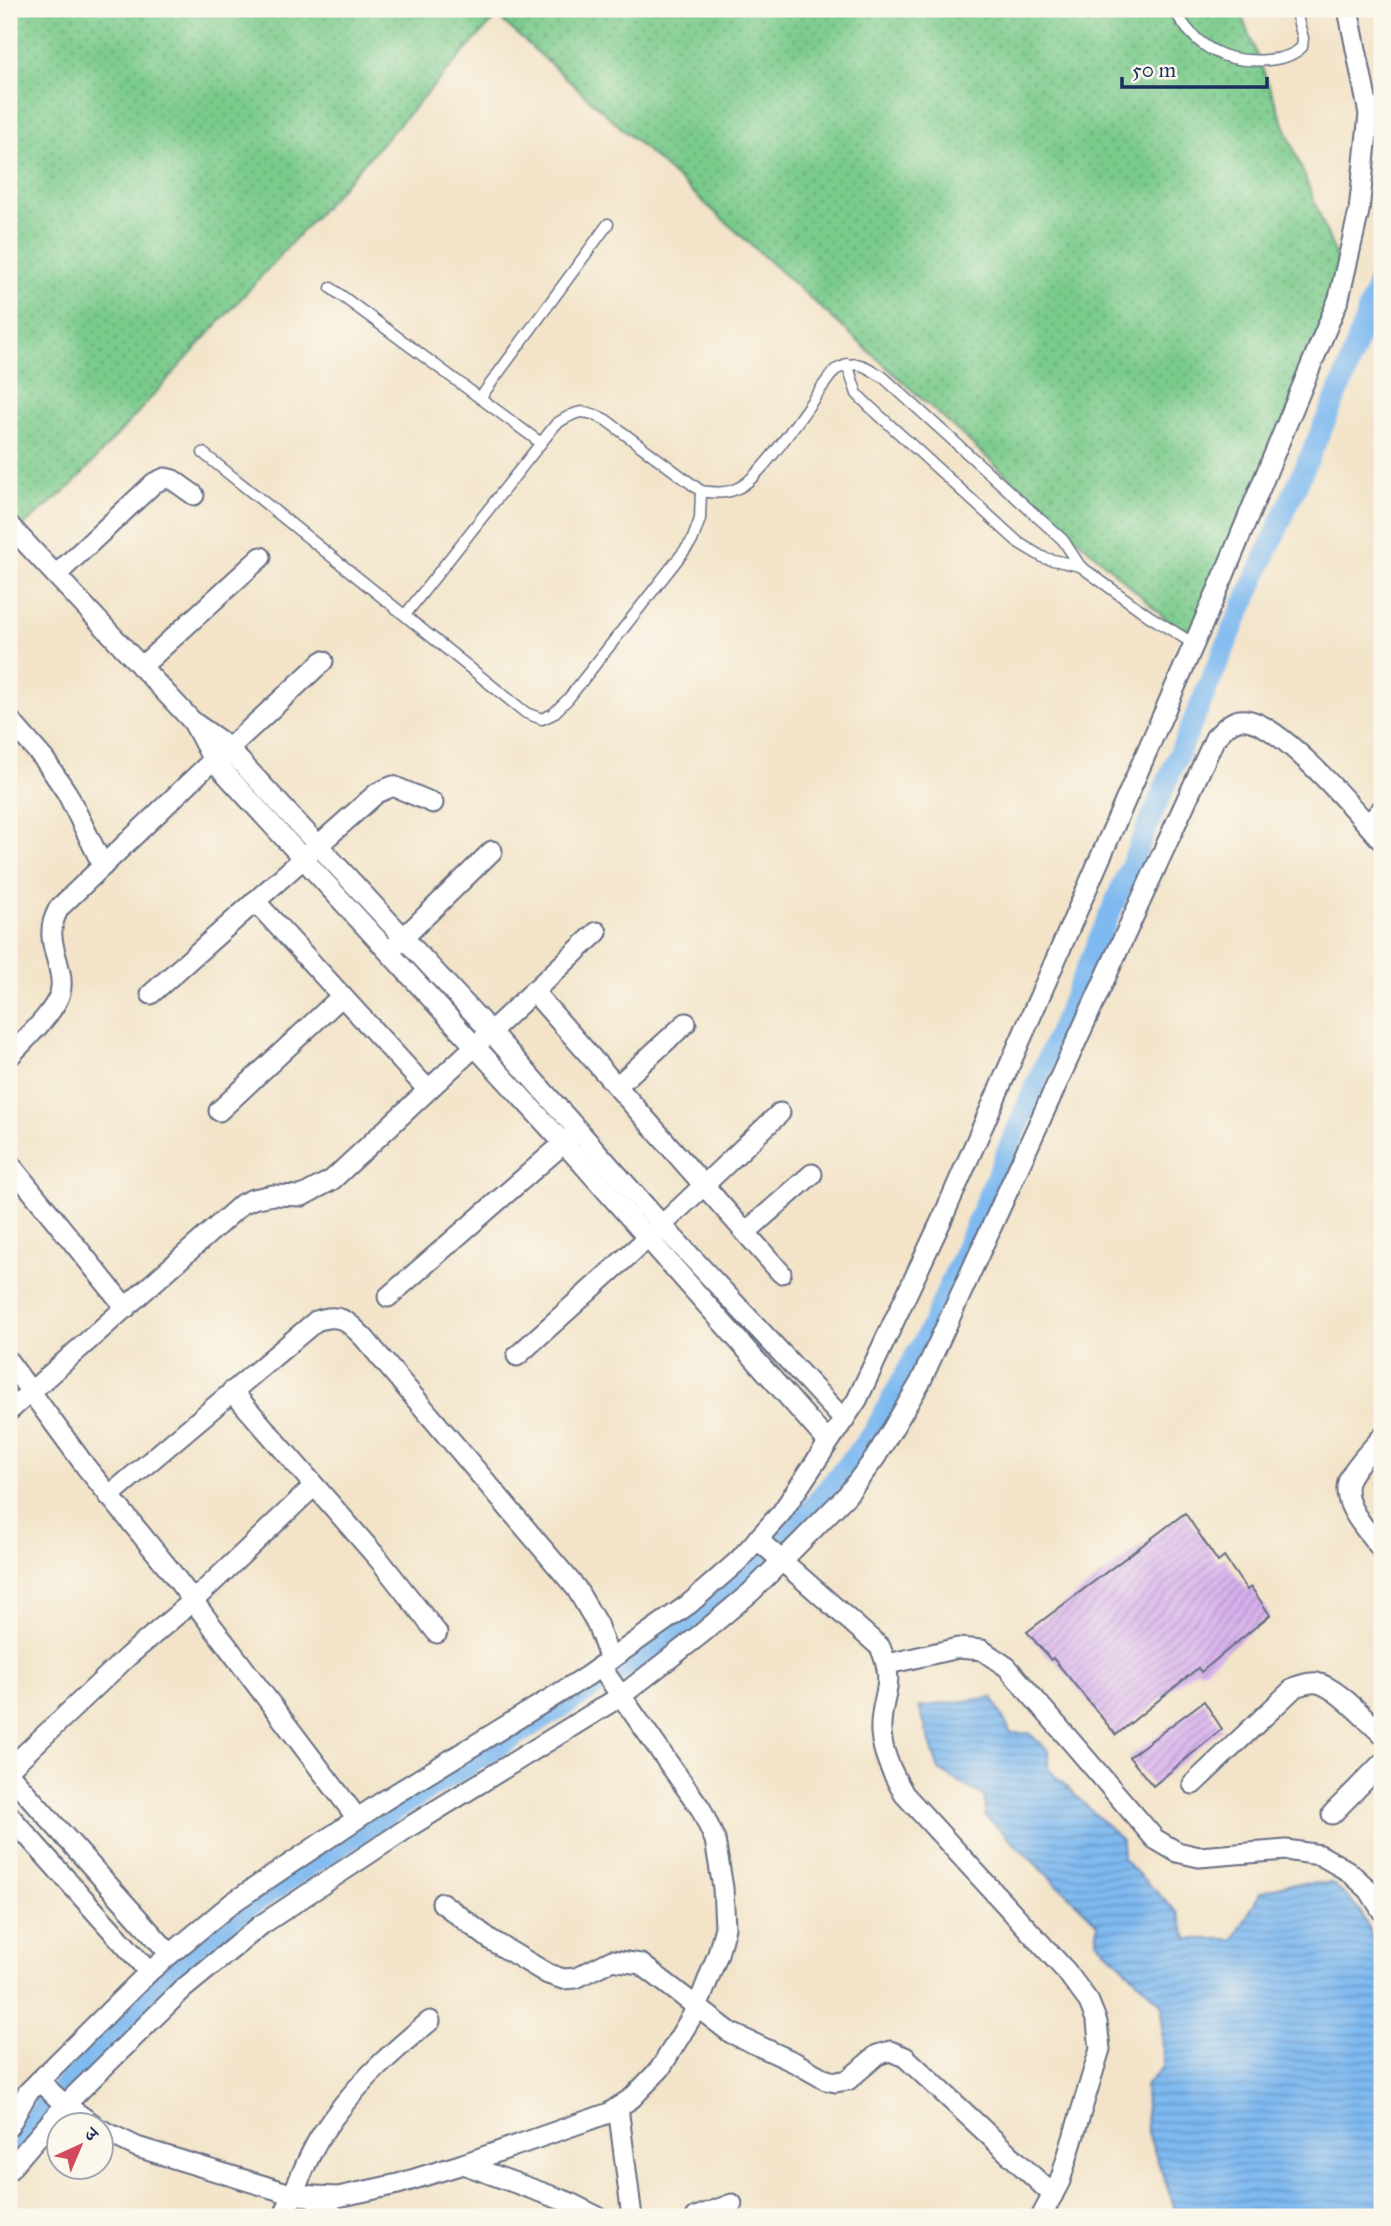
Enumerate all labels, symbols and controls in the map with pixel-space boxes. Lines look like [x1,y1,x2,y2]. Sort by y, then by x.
scale bar [1122,46,1267,90]
text: 50 m [1132,57,1177,83]
north arrow [46,2110,116,2180]
text: उ [79,2121,104,2147]

